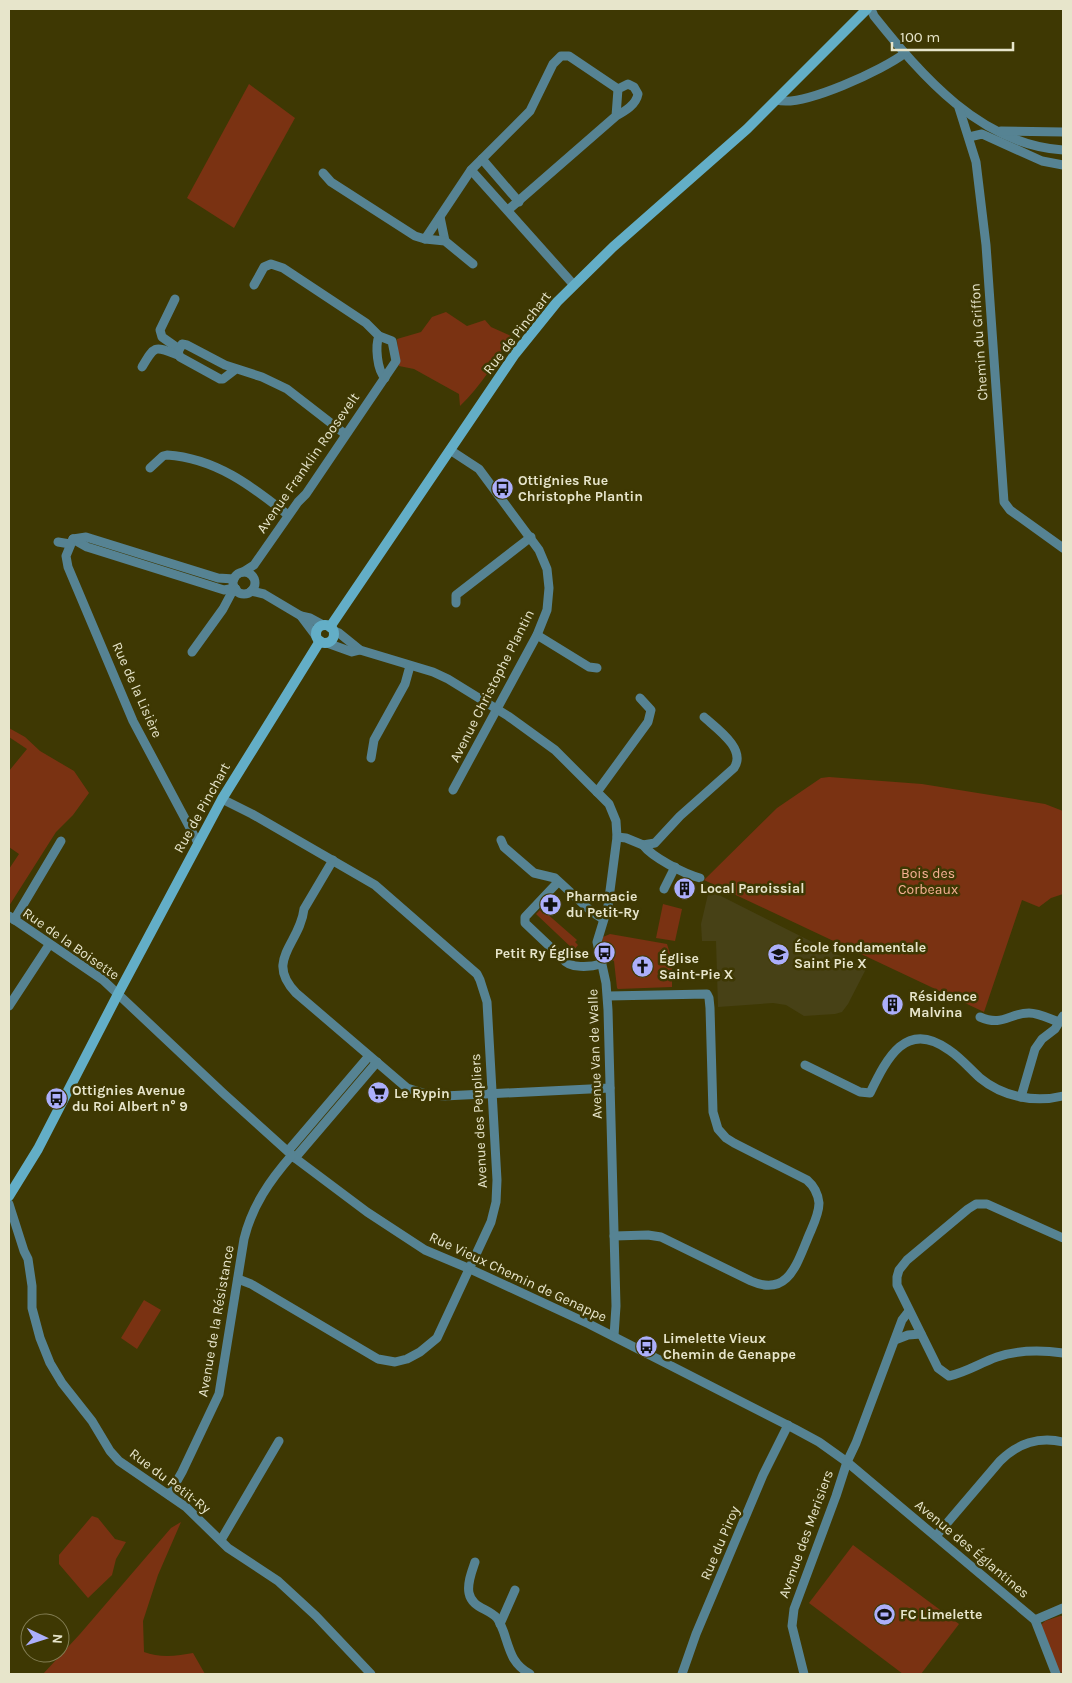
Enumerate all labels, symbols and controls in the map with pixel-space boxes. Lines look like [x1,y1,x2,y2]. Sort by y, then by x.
scale bar [892,20,1013,52]
text: 100 m [900,28,940,46]
street label: Chemin du Griffon [966,283,992,401]
street label: Rue de Pinchart [479,288,555,378]
street label: Avenue Franklin Roosevelt [253,390,363,536]
place label: Ottignies Rue Christophe Plantin [518,472,643,505]
bus stop icon: Ottignies Rue Christophe Plantin [490,476,514,500]
street label: Avenue Christophe Plantin [446,607,538,765]
street label: Rue de la Lisière [108,639,166,741]
street label: Rue de Pinchart [170,760,234,856]
park label: Bois des Corbeaux [898,865,958,898]
building icon: Local Paroissial [672,876,696,900]
place label: Local Paroissial [700,880,804,897]
place label: Pharmacie du Petit-Ry [566,888,639,921]
pharmacy icon: Pharmacie du Petit-Ry [538,892,562,916]
street label: Rue de la Boisette [19,904,123,984]
place label: École fondamentale Saint Pie X [794,938,926,972]
bus stop icon: Petit Ry Église [593,941,617,965]
school or university icon: École fondamentale Saint Pie X [766,943,790,967]
place label: Petit Ry Église [495,944,589,962]
place label: Église Saint-Pie X [659,949,734,983]
church icon: Église Saint-Pie X [631,954,655,978]
place label: Résidence Malvina [909,988,977,1021]
street label: Avenue Van de Walle [584,989,606,1119]
building icon: Résidence Malvina [881,992,905,1016]
street label: Avenue des Peupliers [467,1053,491,1189]
supermarket icon: Le Rypin [366,1081,390,1105]
place label: Ottignies Avenue du Roi Albert n° 9 [72,1082,188,1115]
place label: Le Rypin [394,1085,450,1102]
bus stop icon: Ottignies Avenue du Roi Albert n° 9 [44,1086,68,1110]
street label: Rue Vieux Chemin de Genappe [427,1228,609,1326]
street label: Avenue de la Résistance [194,1244,238,1398]
place label: Limelette Vieux Chemin de Genappe [663,1330,796,1363]
bus stop icon: Limelette Vieux Chemin de Genappe [635,1334,659,1358]
street label: Rue du Petit-Ry [126,1445,214,1517]
street label: Avenue des Merisiers [775,1468,837,1600]
street label: Avenue des Églantines [911,1495,1033,1602]
street label: Rue du Piroy [697,1503,743,1583]
sports icon: FC Limelette [872,1602,896,1626]
place label: FC Limelette [900,1606,982,1623]
north arrow [20,1613,70,1663]
text: N [49,1633,66,1644]

